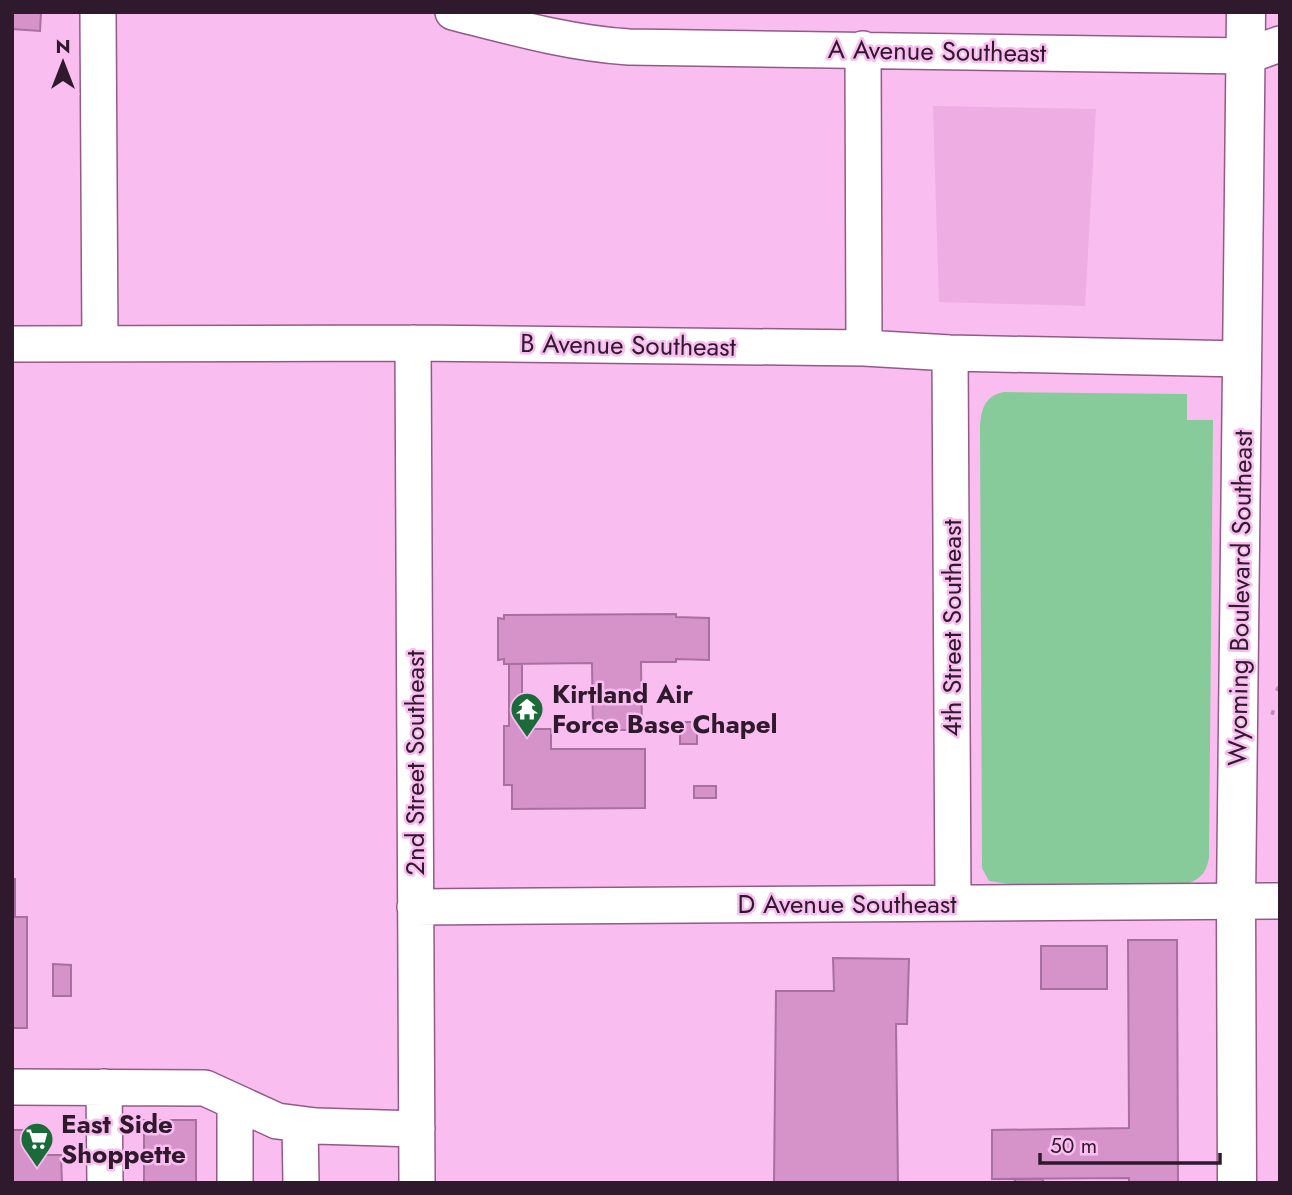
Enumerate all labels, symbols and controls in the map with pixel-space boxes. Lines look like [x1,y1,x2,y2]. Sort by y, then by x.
north arrow [28,28,98,98]
street label: A Avenue Southeast [828,30,1047,72]
text: N [55,33,71,60]
street label: B Avenue Southeast [520,324,737,366]
street label: Wyoming Boulevard Southeast [1218,429,1262,766]
street label: 4th Street Southeast [933,519,971,737]
street label: 2nd Street Southeast [396,649,434,876]
place label: Kirtland Air Force Base Chapel [552,675,778,743]
temple icon: Kirtland Air Force Base Chapel [508,690,546,739]
street label: D Avenue Southeast [738,885,957,923]
place label: East Side Shoppette [61,1105,186,1173]
supermarket icon: East Side Shoppette [18,1120,56,1169]
scale bar [1040,1122,1220,1166]
text: 50 m [1050,1131,1097,1161]

